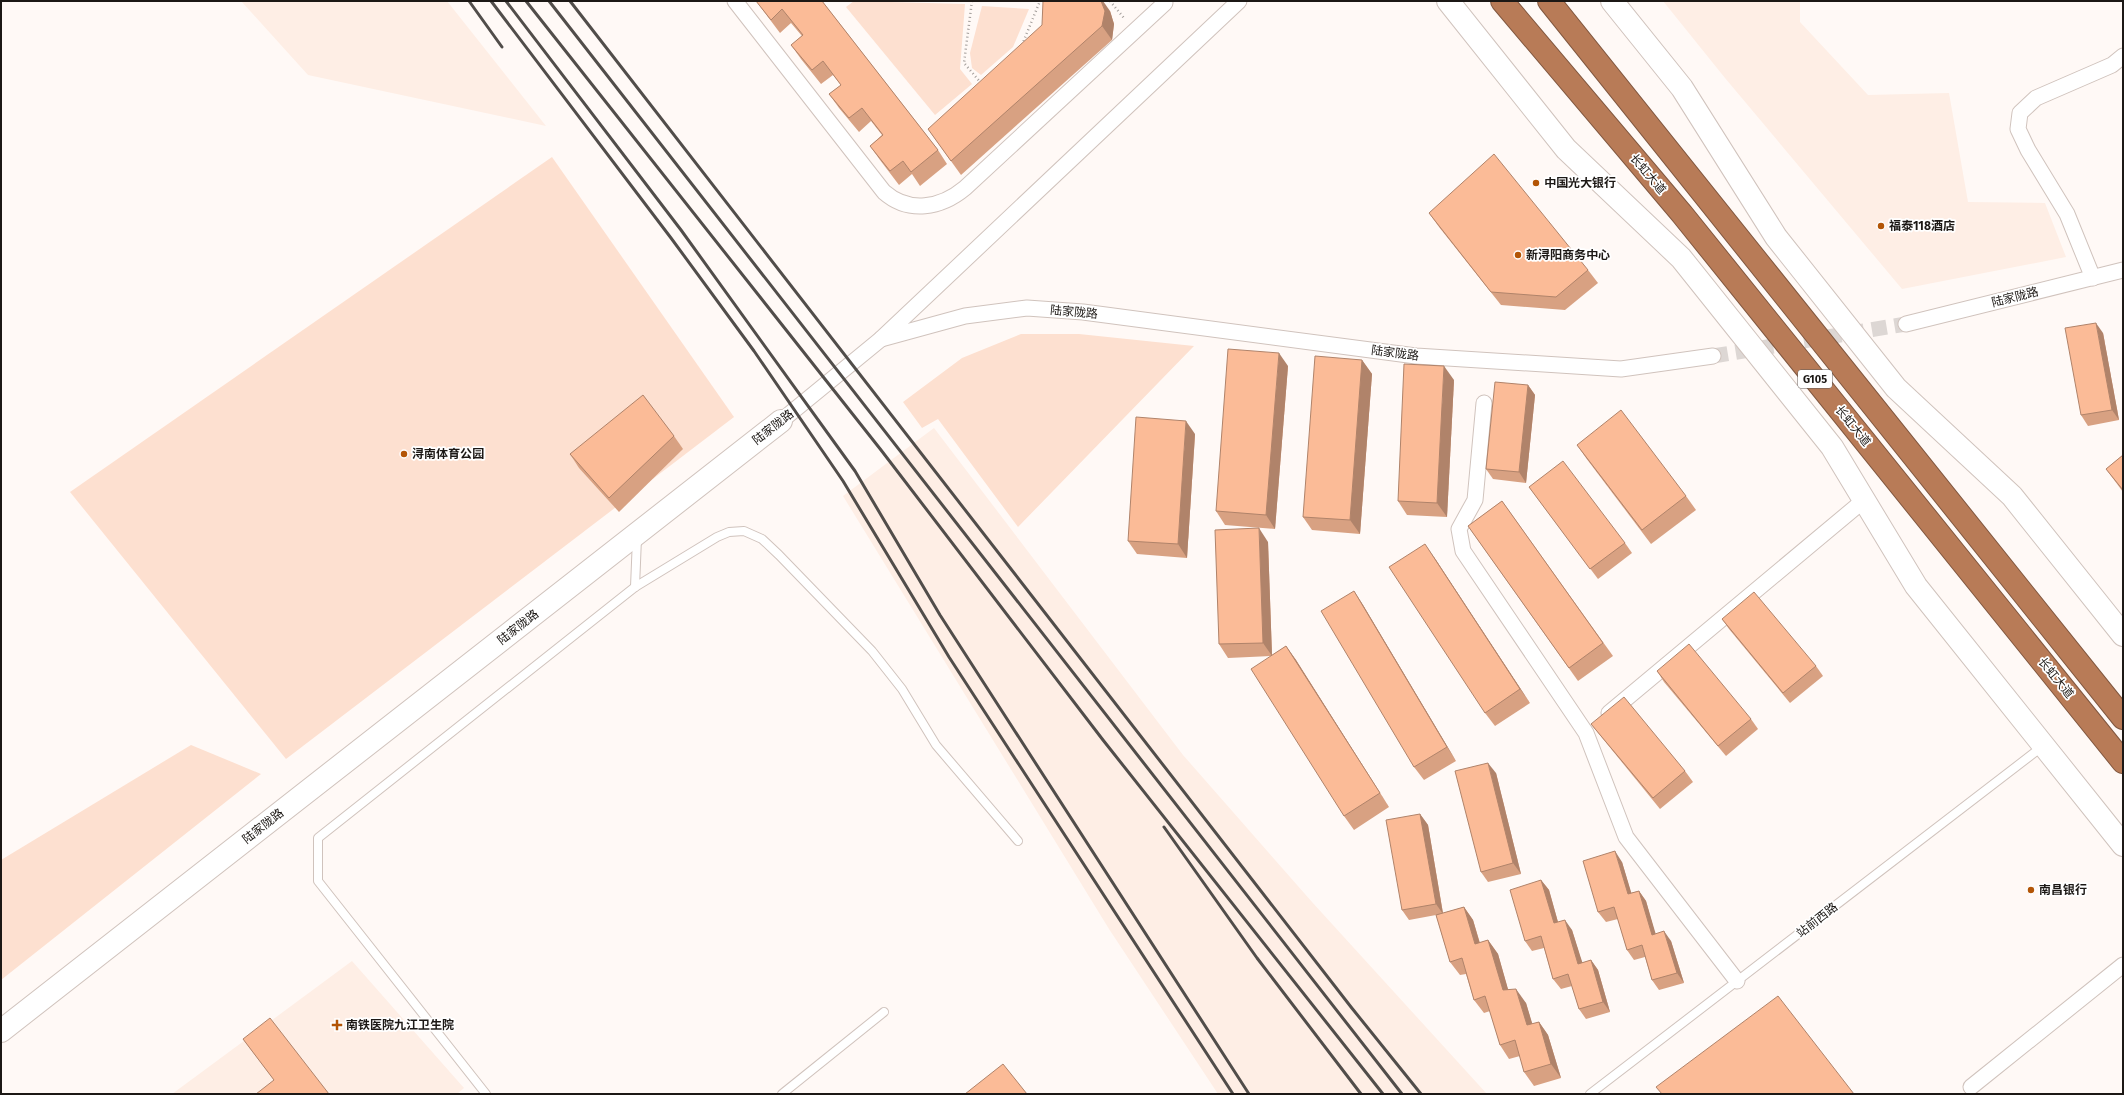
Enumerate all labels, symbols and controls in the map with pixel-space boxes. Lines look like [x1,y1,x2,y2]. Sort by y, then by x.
street label: 长虹大道 [1627,151,1669,197]
place label: 中国光大银行 [1544,176,1616,190]
marker: 中国光大银行 [1531,178,1541,188]
place label: 福泰118酒店 [1889,219,1955,233]
marker: 福泰118酒店 [1876,221,1886,231]
place label: 新浔阳商务中心 [1526,248,1610,262]
marker: 新浔阳商务中心 [1513,250,1523,260]
street label: 陆家陇路 [1990,284,2040,310]
street label: 陆家陇路 [1049,303,1099,321]
street label: 陆家陇路 [1370,343,1420,363]
road number: G105 [1798,370,1832,388]
street label: 长虹大道 [1832,403,1874,449]
street label: 陆家陇路 [750,407,796,447]
place label: 浔南体育公园 [412,447,484,461]
marker: 浔南体育公园 [399,449,409,459]
street label: 陆家陇路 [495,607,541,647]
street label: 长虹大道 [2035,655,2077,701]
street label: 陆家陇路 [240,806,286,846]
place label: 南昌银行 [2039,883,2087,897]
marker: 南昌银行 [2026,885,2036,895]
street label: 站前西路 [1794,900,1840,940]
place label: 南铁医院九江卫生院 [346,1018,454,1032]
marker: 南铁医院九江卫生院 [331,1019,343,1031]

